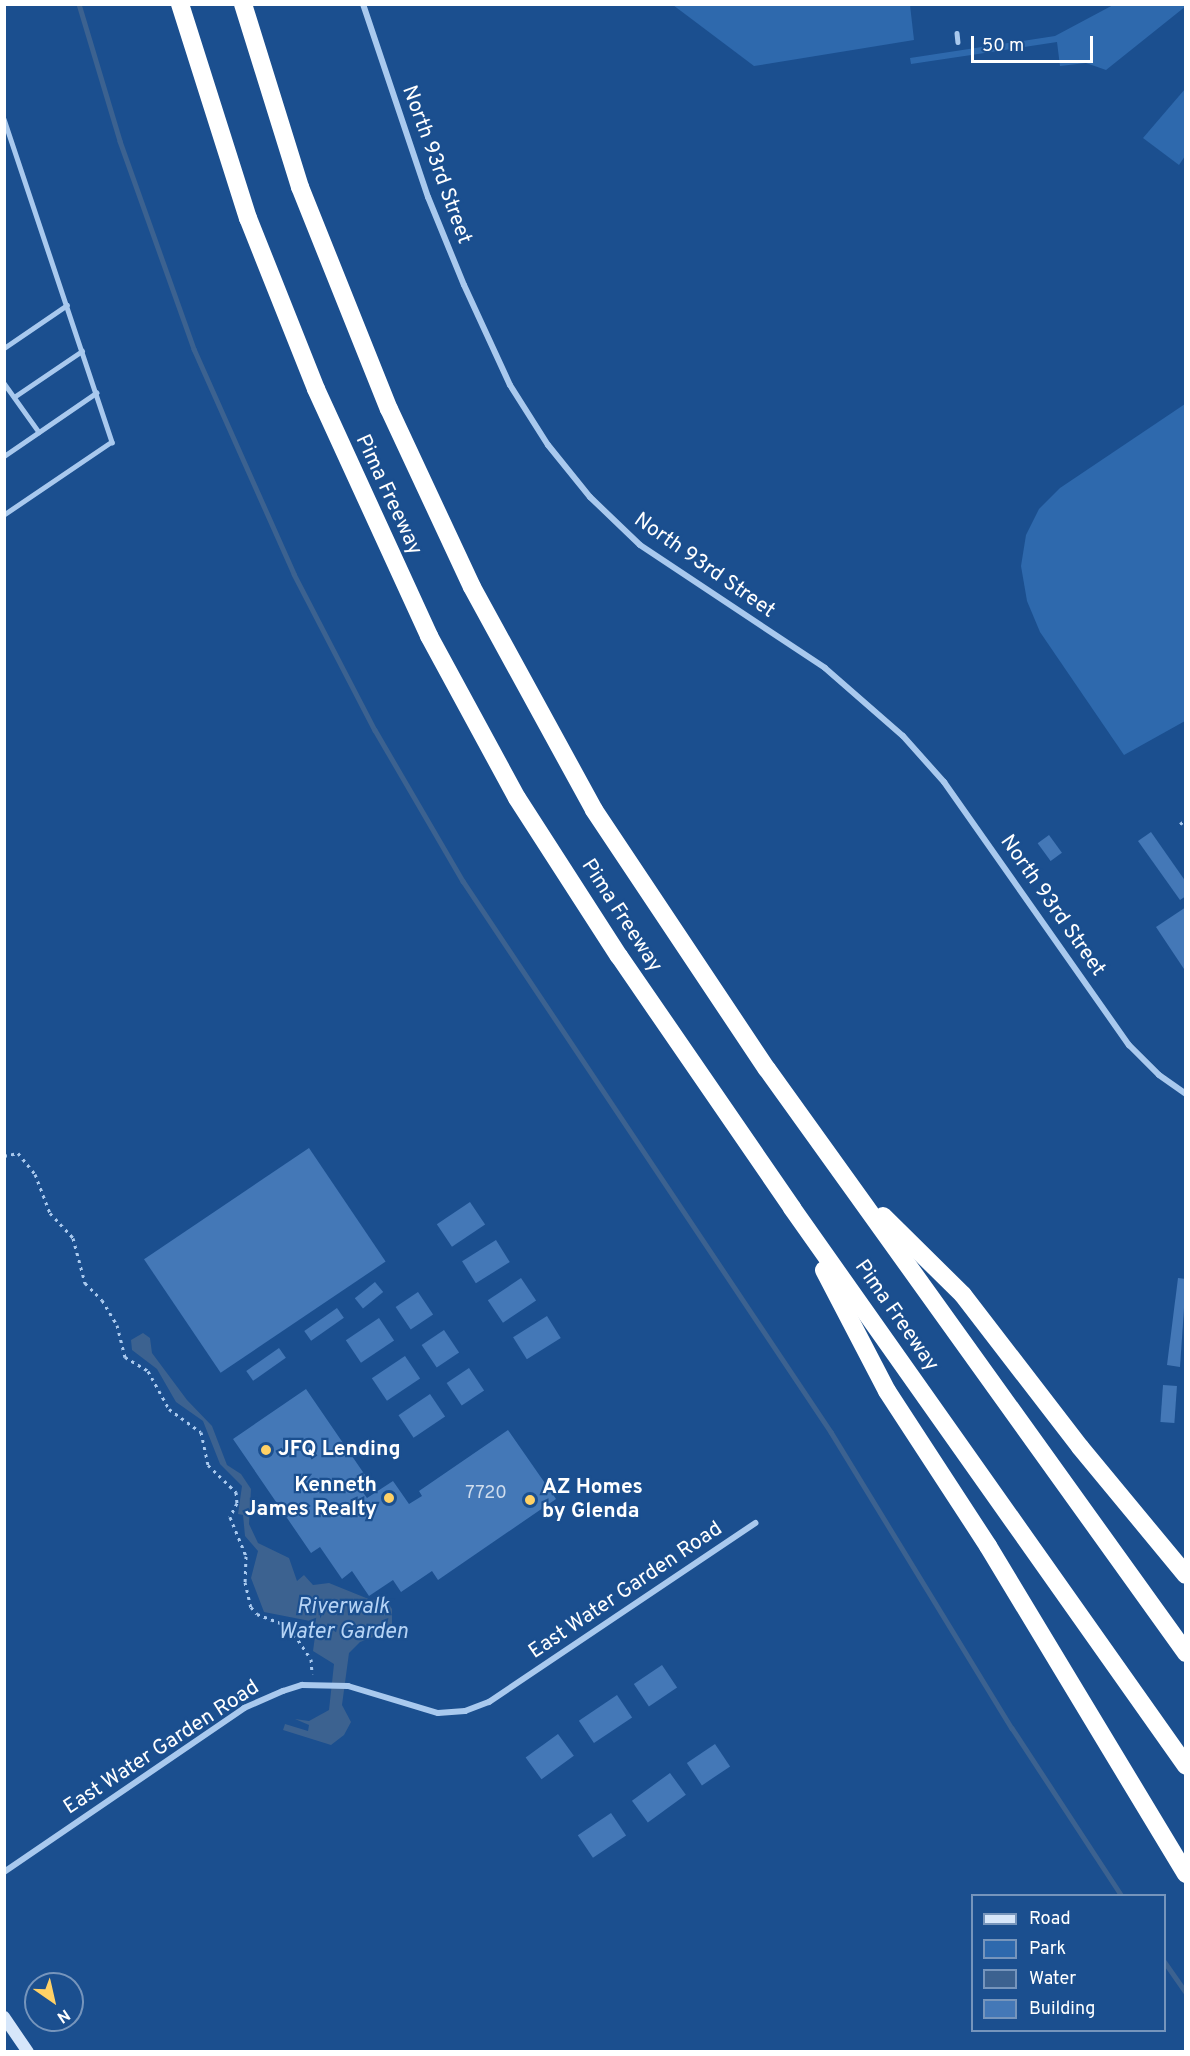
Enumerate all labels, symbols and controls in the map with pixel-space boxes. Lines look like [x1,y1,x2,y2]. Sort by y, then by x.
scale bar [974,24,1096,62]
text: 50 m [982,35,1024,58]
street label: North 93rd Street [396,82,476,248]
street label: Pima Freeway [349,431,427,559]
street label: North 93rd Street [629,508,779,624]
street label: North 93rd Street [994,831,1110,981]
street label: Pima Freeway [575,855,667,977]
street label: Pima Freeway [848,1256,944,1376]
place label: JFQ Lending [278,1437,401,1463]
marker: JFQ Lending [259,1443,273,1457]
place label: Kenneth James Realty [245,1473,377,1523]
place label: AZ Homes by Glenda [542,1475,643,1525]
house number: 7720 [465,1483,507,1505]
marker: Kenneth James Realty [382,1491,396,1505]
marker: AZ Homes by Glenda [523,1493,537,1507]
street label: East Water Garden Road [524,1517,728,1665]
water label: Riverwalk Water Garden [278,1594,408,1646]
street label: East Water Garden Road [59,1675,265,1821]
legend [971,1894,1166,2032]
text: Road [1029,1908,1071,1931]
text: Park [1029,1938,1066,1961]
text: Water [1029,1968,1076,1991]
north arrow [24,1972,84,2032]
text: Building [1029,1998,1095,2021]
text: N [53,2004,73,2027]

